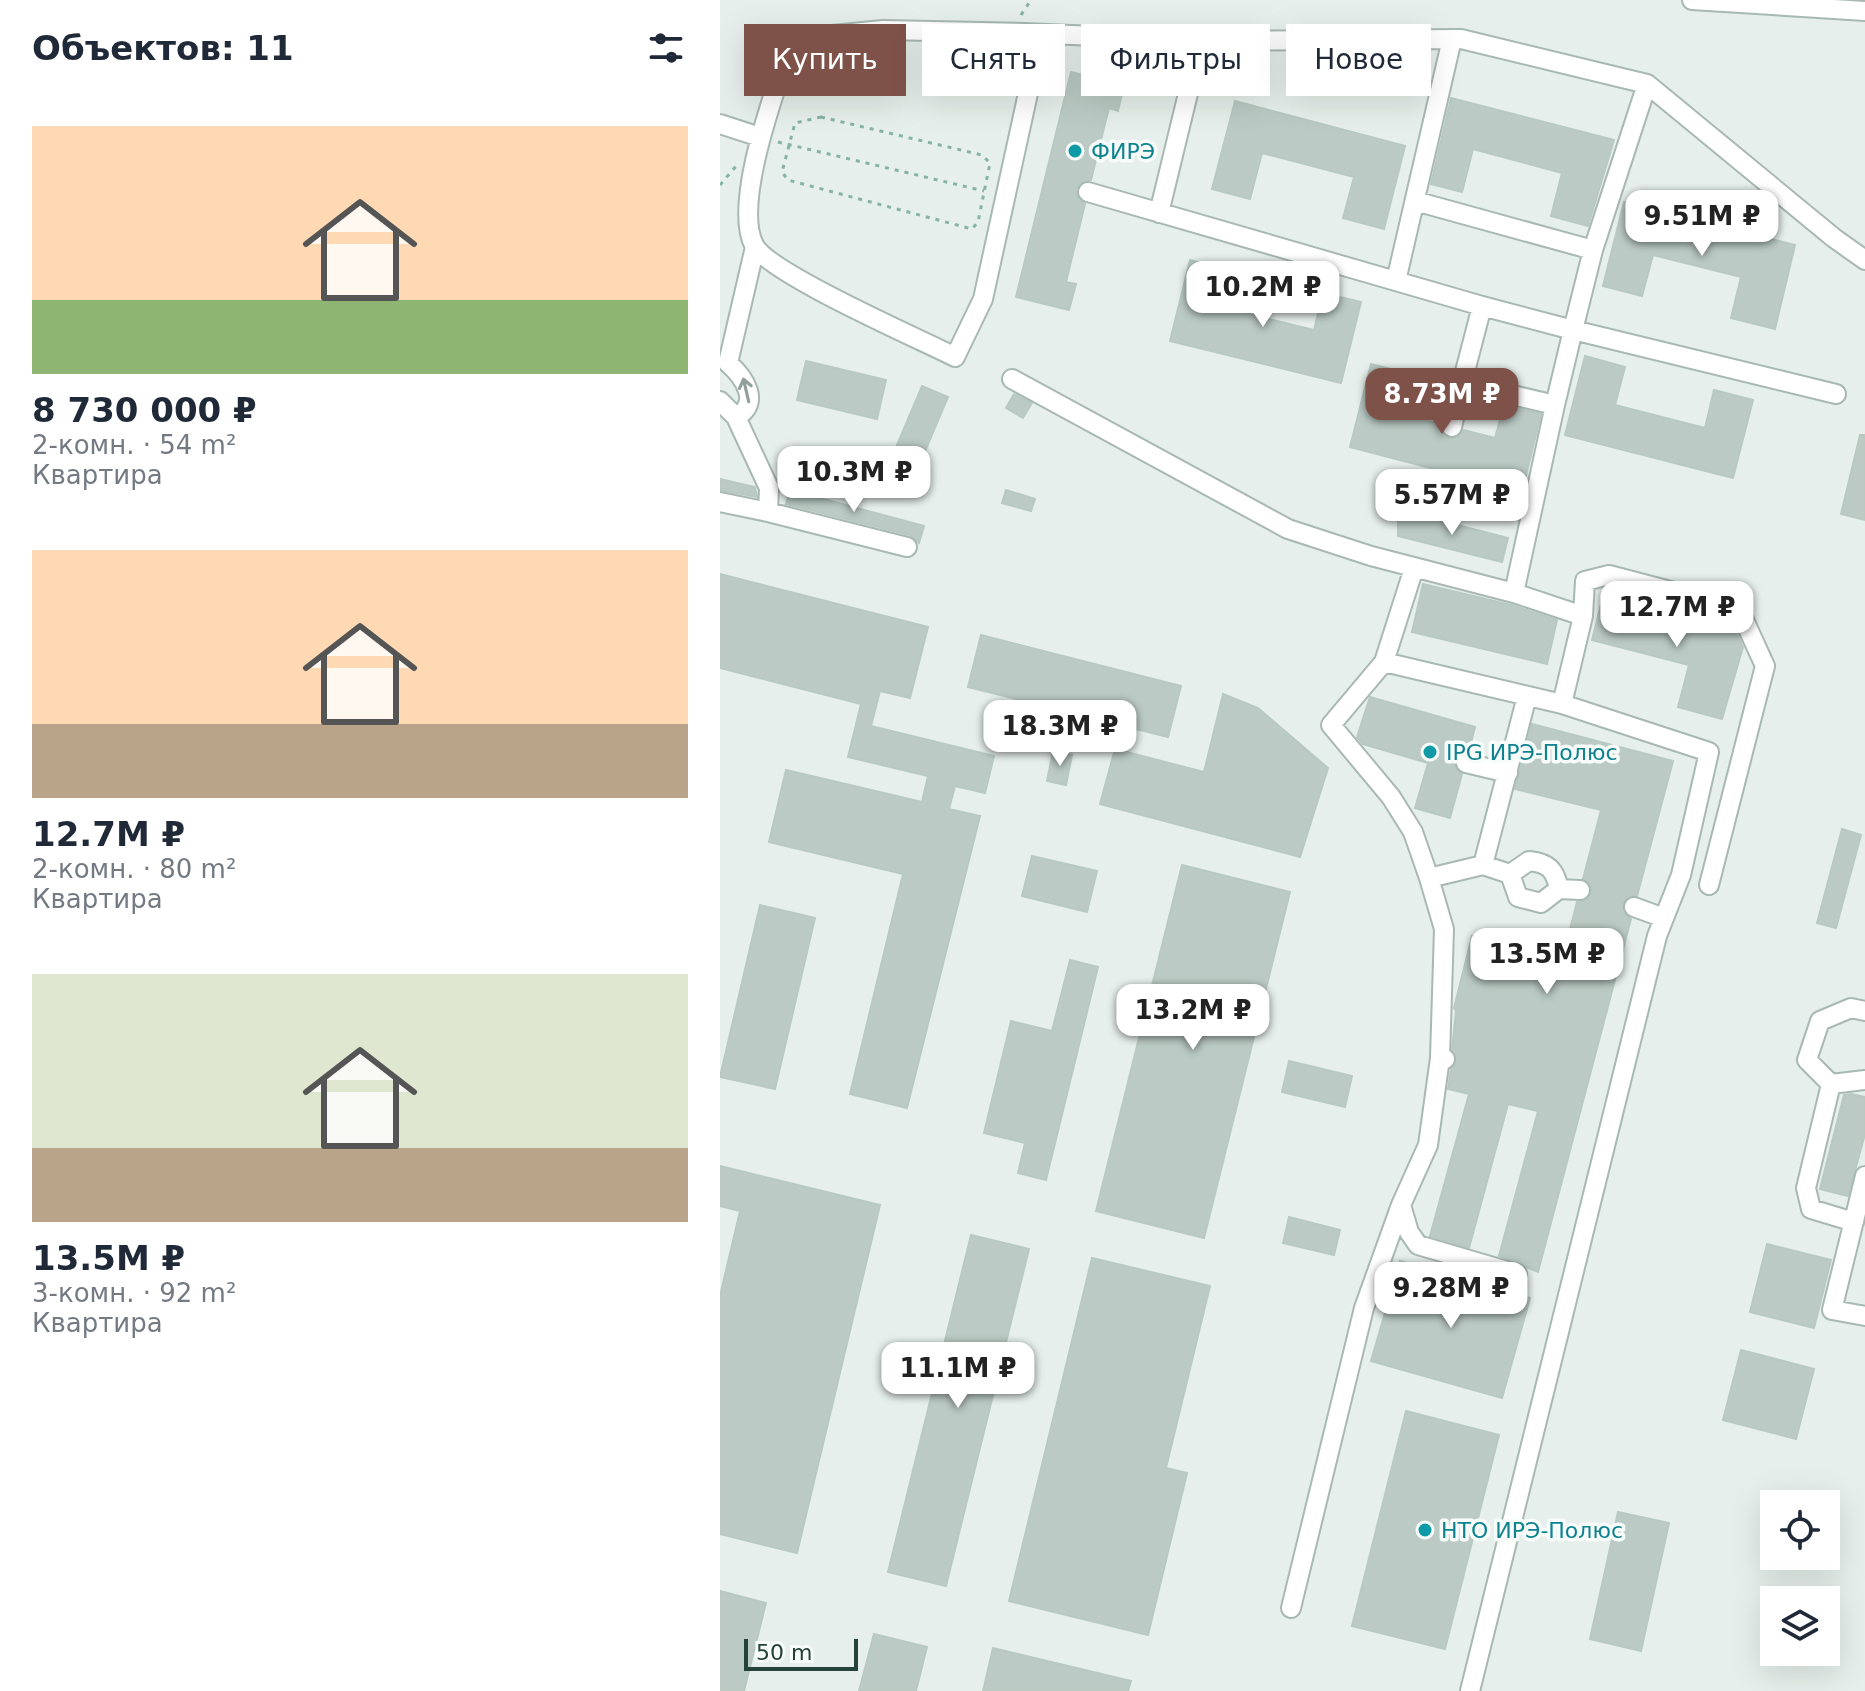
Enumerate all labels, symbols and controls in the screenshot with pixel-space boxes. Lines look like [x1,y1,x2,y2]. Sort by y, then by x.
chip: Купить [744,24,906,96]
chip: Снять [922,24,1065,96]
chip: Фильтры [1081,24,1270,96]
chip: Новое [1286,24,1431,96]
icon: filters [644,26,688,70]
text: Объектов: 11 [32,28,294,68]
place label: ФИРЭ [1091,139,1155,164]
marker: ФИРЭ [1066,142,1084,160]
icon: home [288,178,432,322]
pin: 9.51M ₽ [1628,190,1776,258]
text: 9.51M ₽ [1643,201,1761,231]
pin: 10.2M ₽ [1189,261,1337,329]
text: 10.2M ₽ [1204,272,1322,302]
pin: 8.73M ₽ [1368,368,1516,436]
one-way arrow [738,377,753,403]
text: 8.73M ₽ [1383,379,1501,409]
text: 8 730 000 ₽ [32,390,257,430]
text: 2-комн. · 54 m² [32,430,236,460]
pin: 10.3M ₽ [780,446,928,514]
text: 10.3M ₽ [795,457,913,487]
text: Квартира [32,460,163,490]
pin: 5.57M ₽ [1378,469,1526,537]
text: 5.57M ₽ [1393,480,1511,510]
pin: 12.7M ₽ [1603,581,1751,649]
text: 12.7M ₽ [1618,592,1736,622]
icon: home [288,602,432,746]
pin: 18.3M ₽ [986,700,1134,768]
text: 18.3M ₽ [1001,711,1119,741]
place label: IPG ИРЭ-Полюс [1446,740,1618,765]
marker: IPG ИРЭ-Полюс [1421,743,1439,761]
text: 12.7M ₽ [32,814,185,854]
text: 2-комн. · 80 m² [32,854,236,884]
text: Квартира [32,884,163,914]
pin: 13.5M ₽ [1473,928,1621,996]
text: 13.5M ₽ [1488,939,1606,969]
pin: 13.2M ₽ [1119,984,1267,1052]
text: 13.2M ₽ [1134,995,1252,1025]
icon: home [288,1026,432,1170]
text: 13.5M ₽ [32,1238,185,1278]
pin: 9.28M ₽ [1377,1262,1525,1330]
text: 9.28M ₽ [1392,1273,1510,1303]
text: 3-комн. · 92 m² [32,1278,236,1308]
text: Квартира [32,1308,163,1338]
pin: 11.1M ₽ [884,1342,1032,1410]
text: 11.1M ₽ [899,1353,1017,1383]
map controls [1760,1490,1840,1666]
button: locate [1760,1490,1840,1570]
place label: НТО ИРЭ-Полюс [1441,1518,1623,1543]
marker: НТО ИРЭ-Полюс [1416,1521,1434,1539]
button: layers [1760,1586,1840,1666]
scale bar [744,1635,858,1671]
text: 50 m [756,1640,812,1665]

